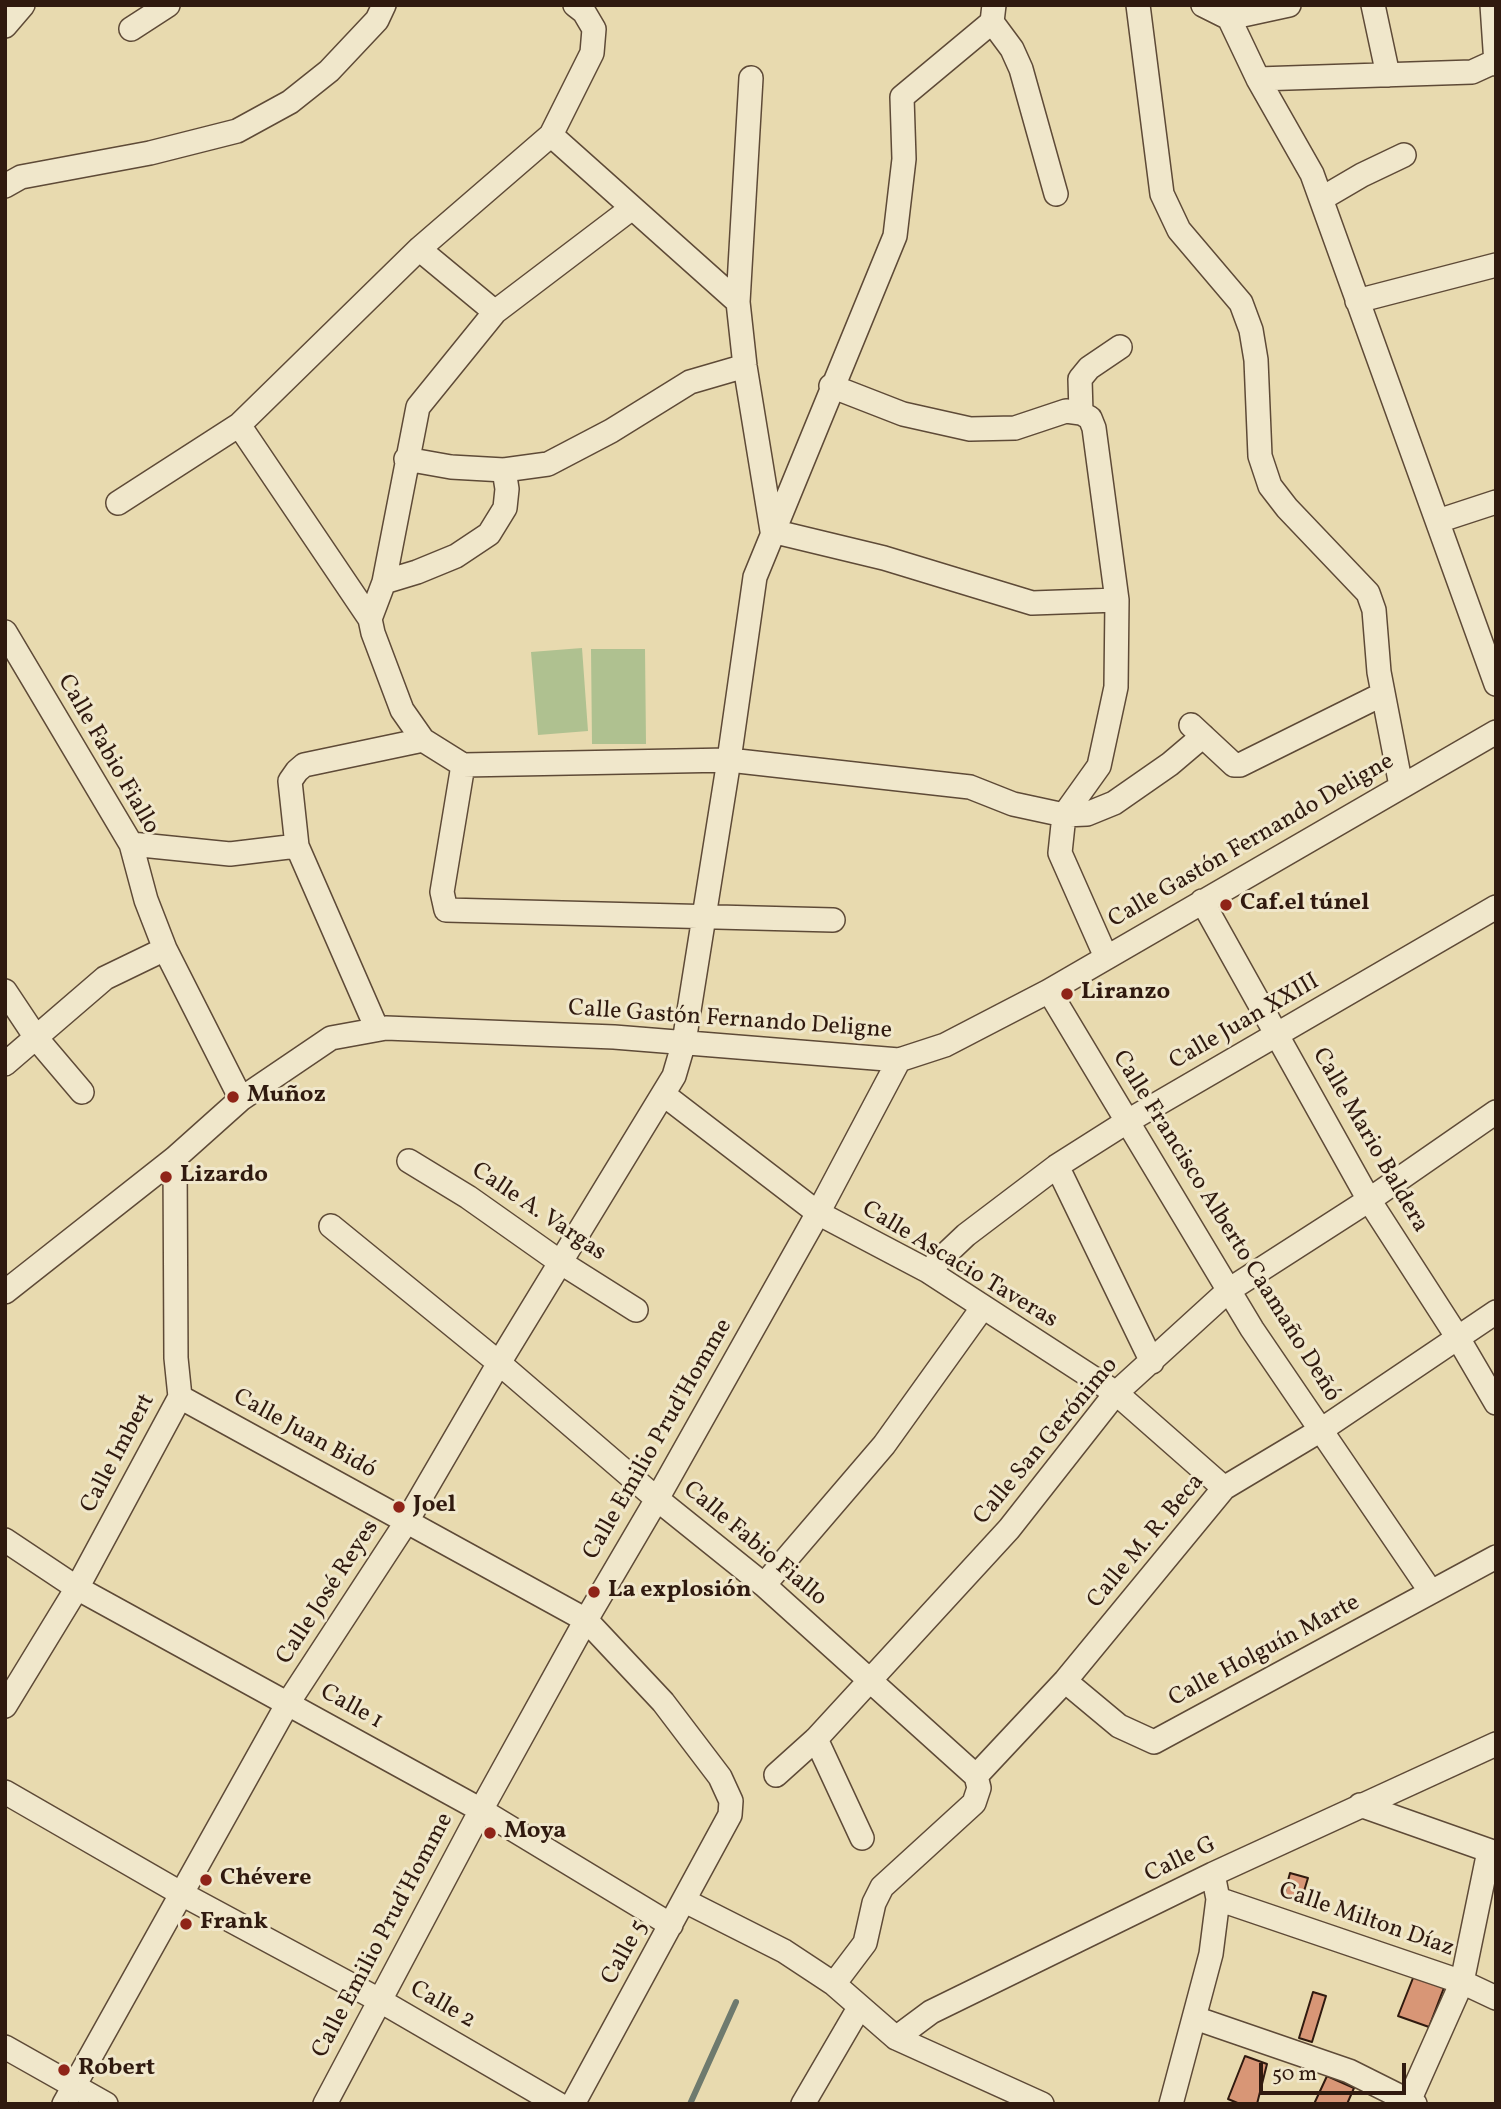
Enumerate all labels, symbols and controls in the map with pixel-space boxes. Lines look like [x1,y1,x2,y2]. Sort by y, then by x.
street label: Calle Fabio Fiallo [50,670,164,840]
street label: Calle Gastón Fernando Deligne [1104,748,1400,936]
place label: Caf.el túnel [1240,891,1369,919]
marker: Caf.el túnel [1218,897,1234,913]
street label: Calle Juan XXIII [1165,968,1325,1078]
place label: Liranzo [1081,980,1170,1008]
marker: Liranzo [1059,986,1075,1002]
street label: Calle Gastón Fernando Deligne [567,995,893,1047]
street label: Calle Mario Baldera [1304,1044,1434,1238]
street label: Calle Francisco Alberto Caamaño Deñó [1104,1046,1346,1408]
place label: Muñoz [247,1083,326,1111]
marker: Muñoz [225,1089,241,1105]
street label: Calle A. Vargas [465,1157,611,1269]
place label: Lizardo [180,1163,268,1191]
marker: Lizardo [158,1169,174,1185]
street label: Calle Ascacio Taveras [856,1196,1062,1336]
street label: Calle Emilio Prud'Homme [578,1314,740,1566]
street label: Calle San Gerónimo [969,1352,1125,1532]
street label: Calle Juan Bidó [227,1384,381,1486]
street label: Calle Imbert [76,1389,162,1519]
street label: Calle M. R. Beca [1082,1469,1212,1615]
street label: Calle Fabio Fiallo [676,1476,832,1614]
place label: Joel [413,1493,456,1521]
marker: Joel [391,1499,407,1515]
street label: Calle José Reyes [272,1515,386,1671]
place label: La explosión [608,1578,751,1606]
marker: La explosión [586,1584,602,1600]
street label: Calle Holguín Marte [1165,1590,1365,1714]
street label: Calle 1 [315,1679,387,1737]
street label: Calle Emilio Prud'Homme [307,1809,461,2063]
place label: Moya [504,1819,566,1847]
marker: Moya [482,1825,498,1841]
street label: Calle G [1141,1831,1221,1891]
place label: Chévere [220,1866,312,1894]
marker: Chévere [198,1872,214,1888]
street label: Calle Milton Díaz [1274,1877,1458,1965]
place label: Frank [200,1910,268,1938]
marker: Frank [178,1916,194,1932]
street label: Calle 5 [597,1916,655,1990]
street label: Calle 2 [404,1976,480,2036]
scale bar [1263,2050,1410,2094]
place label: Robert [78,2056,155,2084]
text: 50 m [1272,2060,1317,2089]
marker: Robert [56,2062,72,2078]

